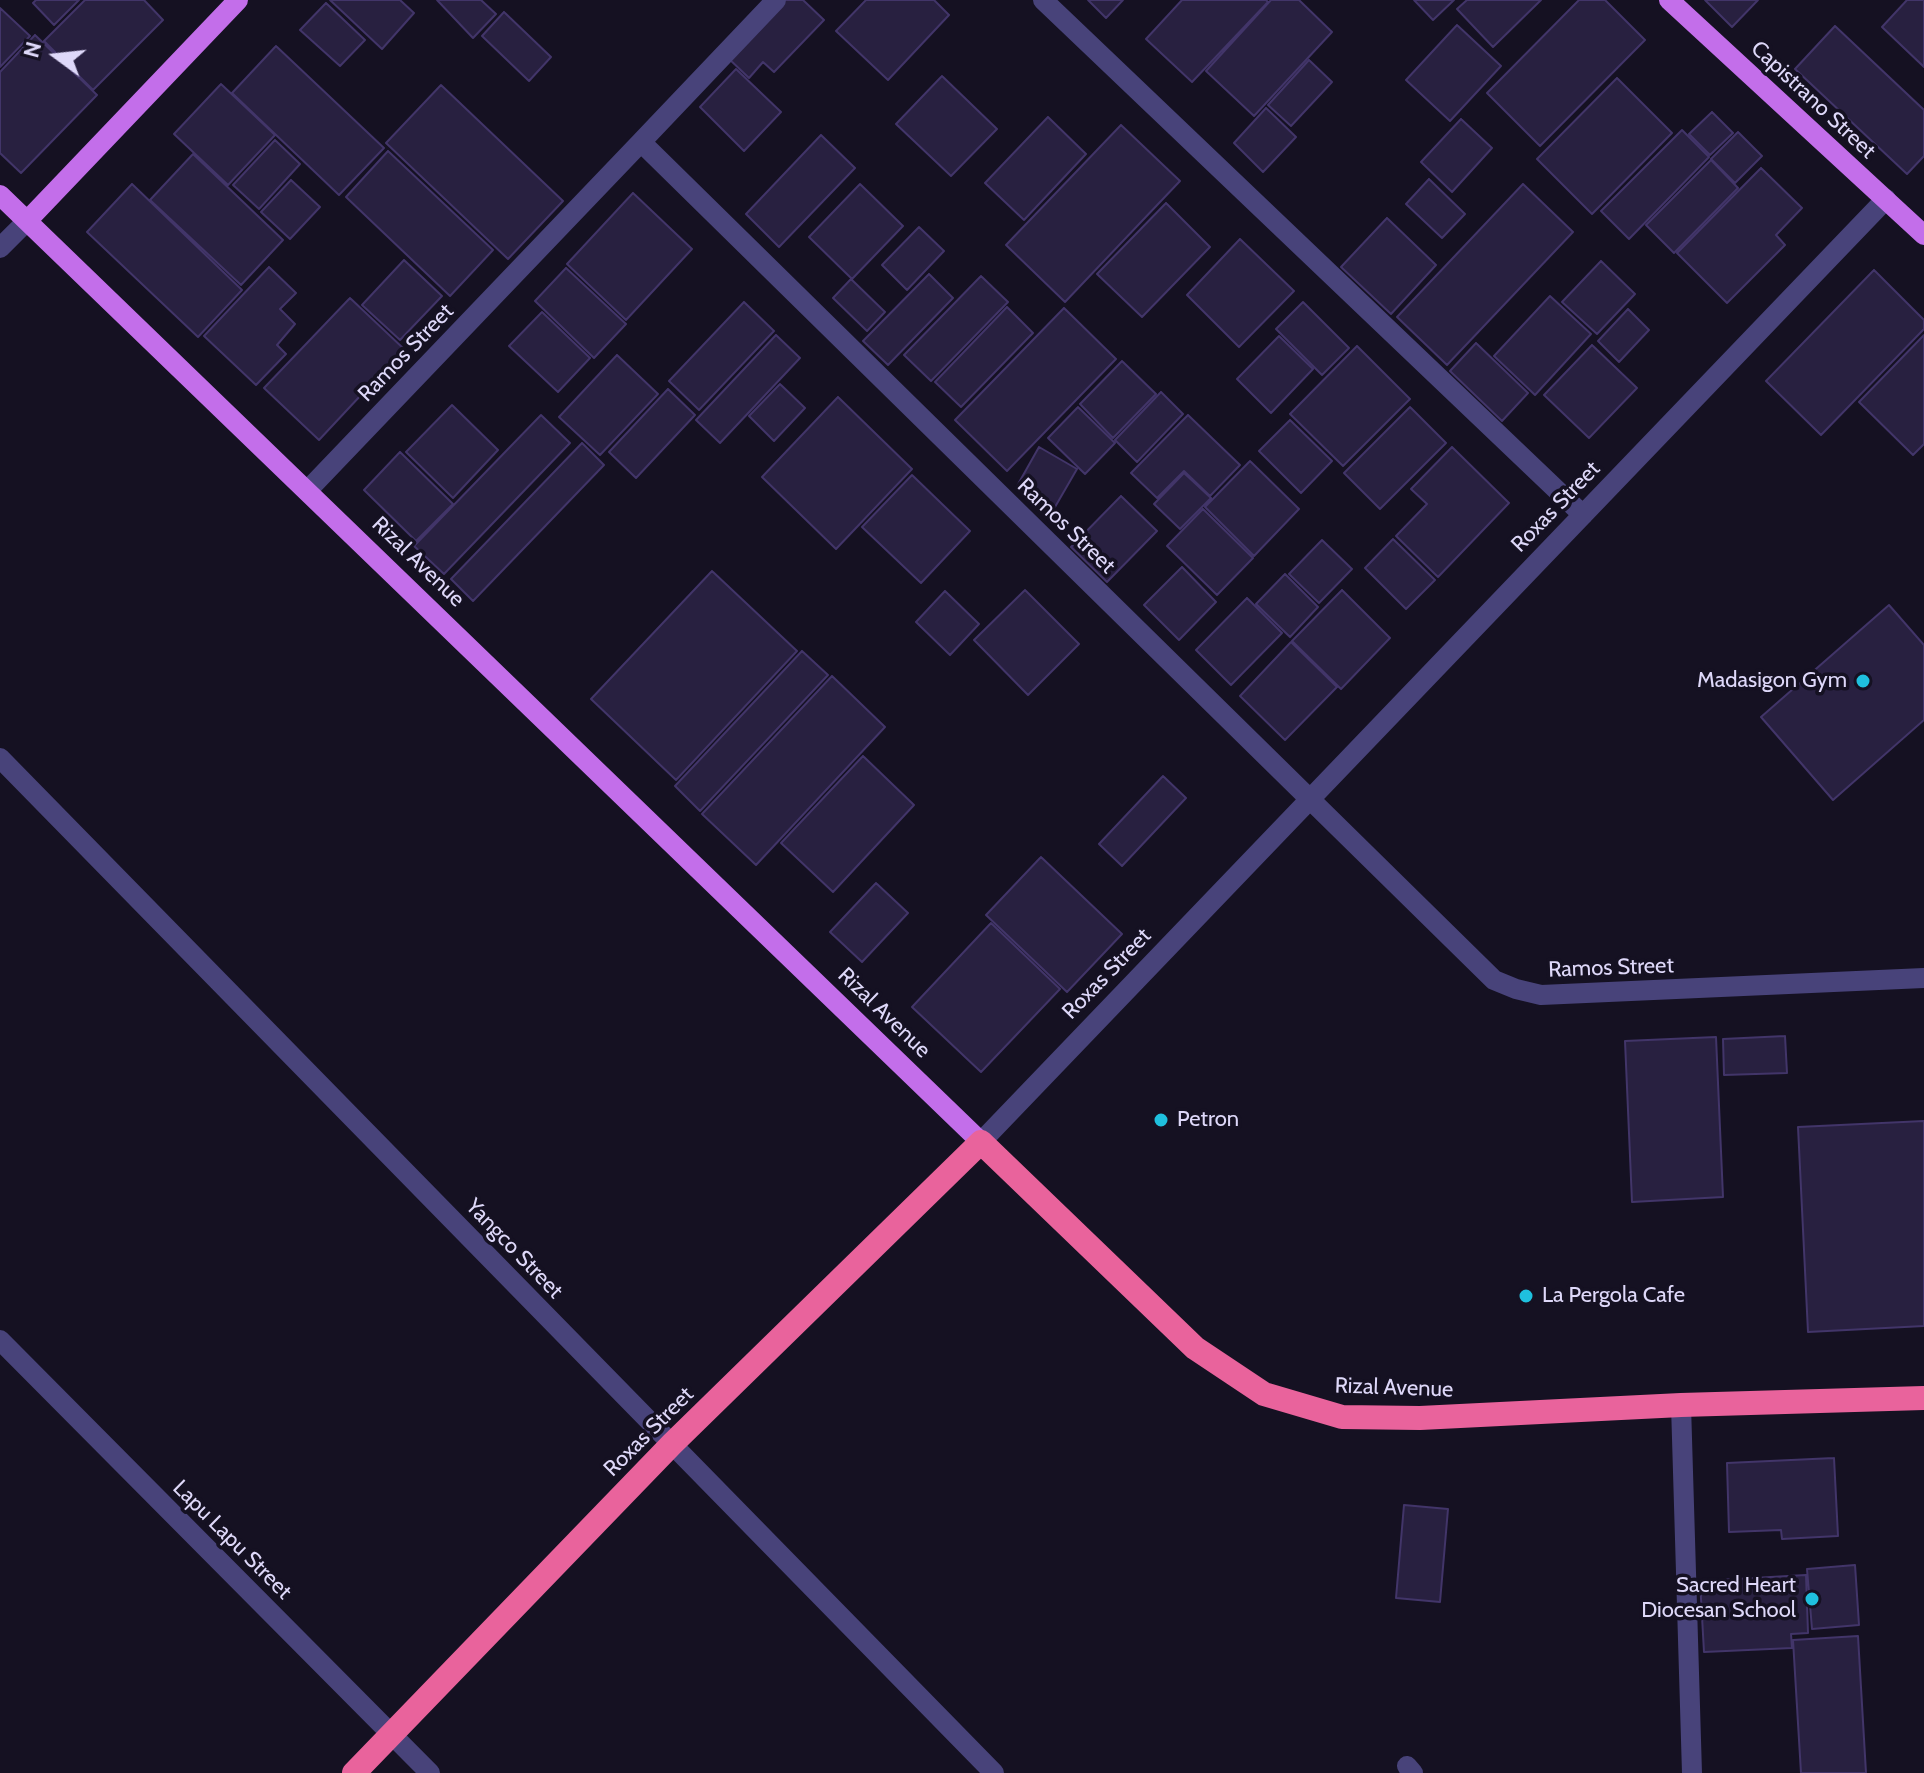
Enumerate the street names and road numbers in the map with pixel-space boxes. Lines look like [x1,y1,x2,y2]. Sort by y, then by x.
street label: Capistrano Street [1745,36,1881,164]
street label: Ramos Street [353,299,459,407]
street label: Roxas Street [1506,456,1606,558]
street label: Ramos Street [1012,473,1120,579]
street label: Rizal Avenue [366,511,470,613]
street label: Roxas Street [1057,923,1157,1025]
street label: Ramos Street [1548,953,1674,983]
street label: Rizal Avenue [832,962,936,1064]
street label: Yangco Street [460,1194,568,1304]
street label: Rizal Avenue [1334,1373,1454,1403]
street label: Roxas Street [599,1382,699,1482]
street label: Lapu Lapu Street [167,1475,297,1605]

